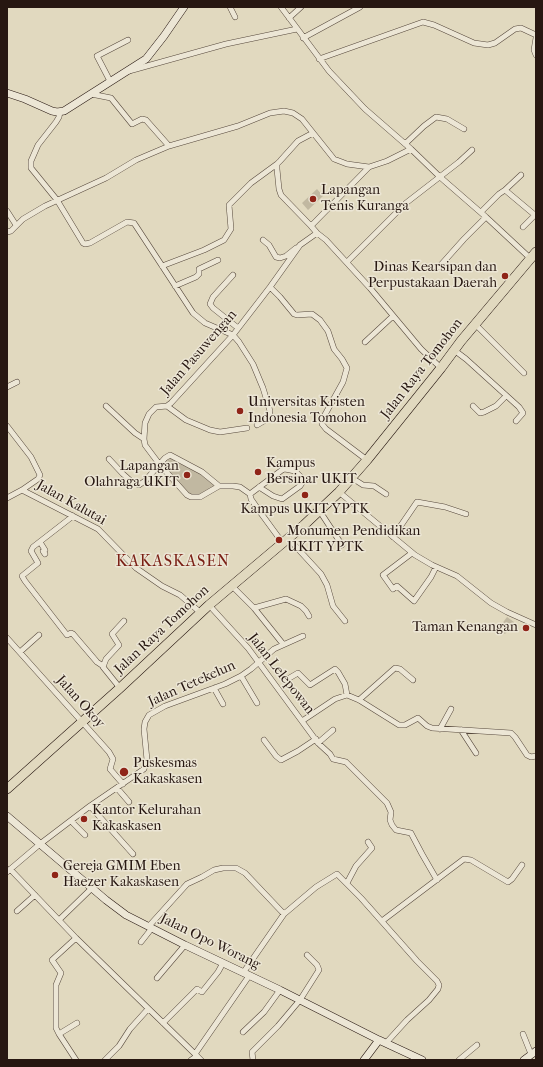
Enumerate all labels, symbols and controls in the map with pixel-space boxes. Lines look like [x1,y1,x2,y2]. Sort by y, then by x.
place label: Lapangan Tenis Kuranga [321,183,409,216]
marker: Lapangan Tenis Kuranga [308,194,318,204]
place label: Dinas Kearsipan dan Perpustakaan Daerah [368,260,497,292]
marker: Dinas Kearsipan dan Perpustakaan Daerah [500,271,510,281]
street label: Jalan Pasuwengan [157,307,241,399]
street label: Jalan Raya Tomohon [378,315,466,423]
place label: Universitas Kristen Indonesia Tomohon [248,395,367,428]
marker: Universitas Kristen Indonesia Tomohon [235,406,245,416]
place label: Kampus Bersinar UKIT [266,456,357,488]
place label: Lapangan Olahraga UKIT [84,459,179,492]
marker: Kampus Bersinar UKIT [253,467,263,477]
marker: Lapangan Olahraga UKIT [182,470,192,480]
street label: Jalan Kalutai [33,477,109,529]
marker: Kampus UKIT YPTK [300,490,310,500]
place label: Kampus UKIT YPTK [240,502,370,518]
place label: Monumen Pendidikan UKIT YPTK [287,524,420,556]
marker: Monumen Pendidikan UKIT YPTK [274,535,284,545]
district label: KAKASKASEN [116,552,230,572]
street label: Jalan Raya Tomohon [111,582,213,678]
place label: Taman Kenangan [412,620,518,636]
marker: Taman Kenangan [521,623,531,633]
street label: Jalan Lelepowan [244,630,318,718]
street label: Jalan Tetekelun [146,657,238,711]
street label: Jalan Okoy [52,672,108,732]
place label: Puskesmas Kakaskasen [133,756,202,788]
marker: Puskesmas Kakaskasen [118,766,130,778]
place label: Kantor Kelurahan Kakaskasen [92,803,201,836]
marker: Kantor Kelurahan Kakaskasen [79,814,89,824]
place label: Gereja GMIM Eben Haezer Kakaskasen [63,859,181,892]
marker: Gereja GMIM Eben Haezer Kakaskasen [50,870,60,880]
street label: Jalan Opo Worang [157,910,263,974]

